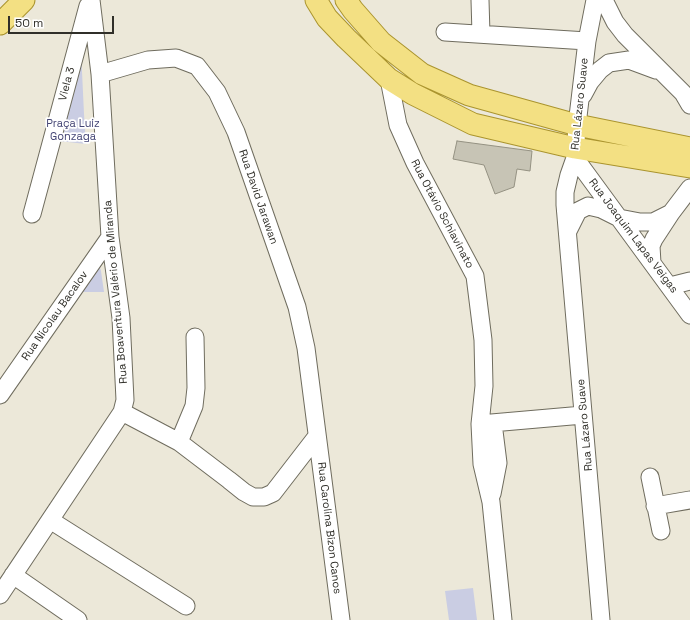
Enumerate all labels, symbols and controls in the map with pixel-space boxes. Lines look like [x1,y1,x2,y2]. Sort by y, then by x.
scale bar [10,8,116,34]
text: 50 m [15,15,43,31]
street label: Rua Lázaro Suave [569,57,591,151]
street label: Viela 3 [56,66,78,102]
park label: Praça Luiz Gonzaga [46,117,100,143]
street label: Rua David Jarawan [236,148,280,246]
street label: Rua Otávio Schiavinato [408,157,476,271]
street label: Rua Joaquim Lapas Veigas [586,176,680,296]
street label: Rua Boaventura Valério de Miranda [101,200,131,384]
street label: Rua Nicolau Bacalov [19,269,91,363]
street label: Rua Lázaro Suave [574,378,596,472]
street label: Rua Carolina Bizon Canos [314,461,344,595]

